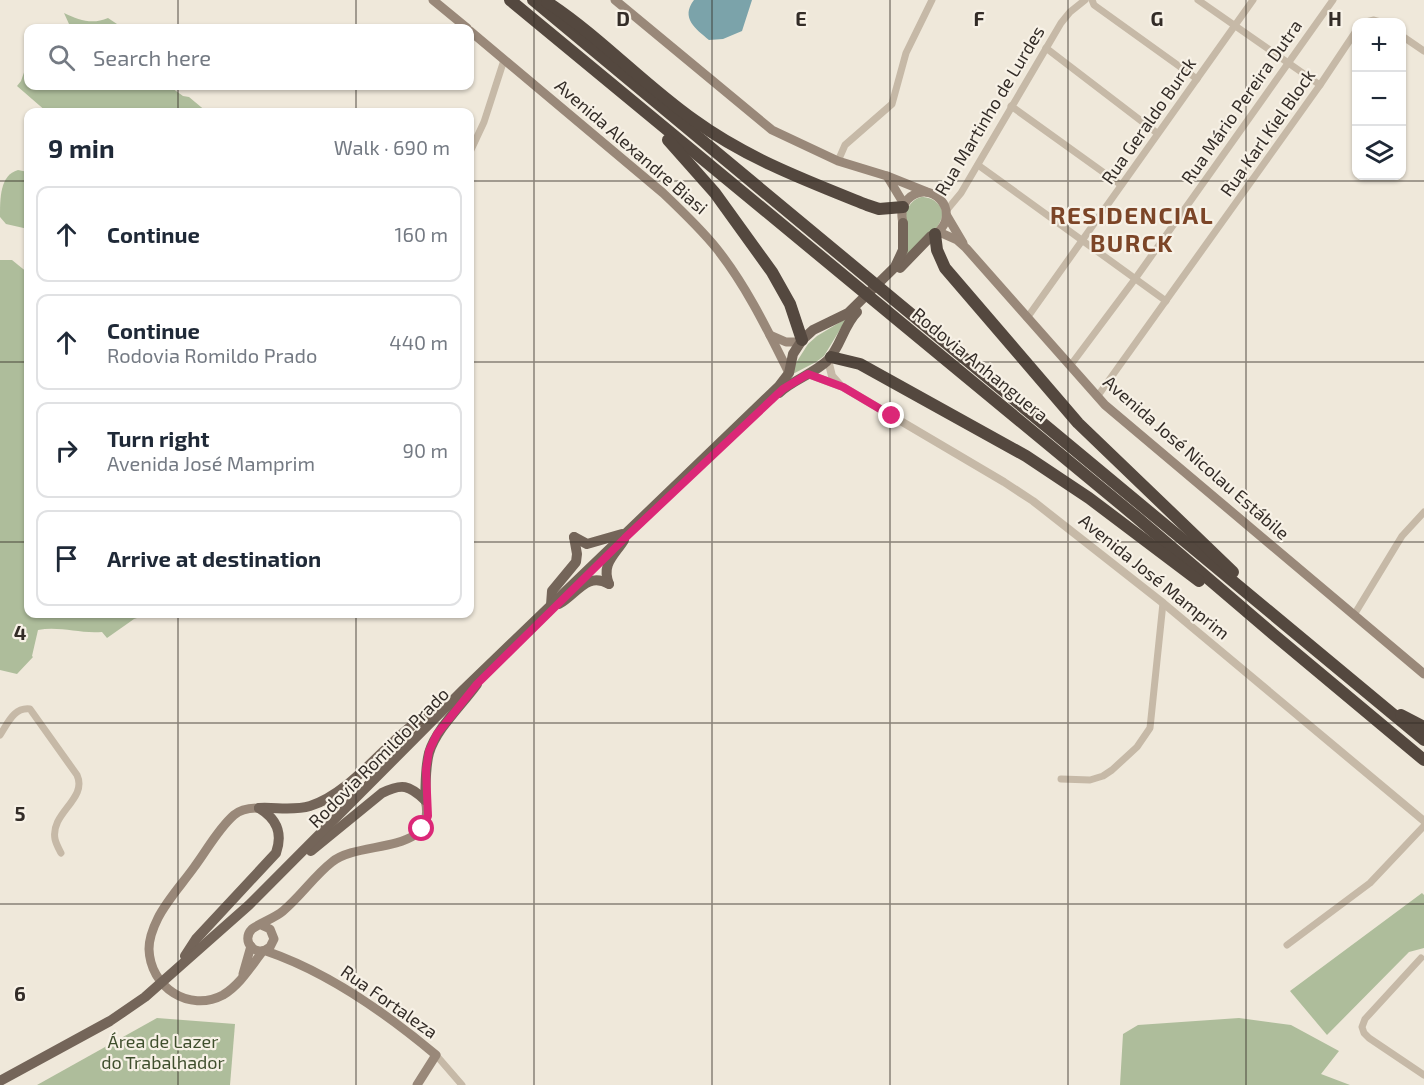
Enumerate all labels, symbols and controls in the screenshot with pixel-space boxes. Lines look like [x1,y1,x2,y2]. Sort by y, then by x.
text: D [616,6,630,30]
text: E [795,6,807,30]
text: F [973,6,985,30]
text: G [1151,6,1163,30]
text: H [1328,6,1342,30]
street label: Rua Mário Pereira Dutra [1176,15,1306,188]
map controls [1352,18,1406,180]
button: + [1352,18,1406,72]
street label: Rua Martinho de Lurdes [930,22,1049,199]
search box [24,24,474,90]
icon: search [45,41,78,74]
text: Search here [93,44,211,70]
street label: Rua Geraldo Burck [1096,53,1200,188]
street label: Rua Karl Kiel Block [1215,65,1319,200]
button: − [1352,72,1406,126]
street label: Avenida Alexandre Biasi [551,74,712,218]
button: layers [1352,126,1406,180]
text: 9 min [48,132,115,163]
text: Walk · 690 m [334,135,450,159]
district label: RESIDENCIAL BURCK [1050,200,1214,257]
icon: ahead [50,218,83,251]
text: Continue [107,221,200,247]
text: 160 m [395,222,448,246]
street label: Rodovia Anhanguera [908,303,1053,426]
text: Continue [107,317,200,343]
icon: ahead [50,326,83,359]
text: 440 m [389,330,448,354]
text: Rodovia Romildo Prado [107,343,317,367]
street label: Avenida José Nicolau Estábile [1099,371,1294,544]
route end [878,402,904,428]
text: Turn right [107,425,209,451]
icon: right [50,434,83,467]
text: 90 m [403,438,448,462]
text: Avenida José Mamprim [107,451,315,475]
street label: Avenida José Mamprim [1075,509,1234,644]
icon: arrive [50,542,83,575]
text: Arrive at destination [107,545,321,571]
text: 4 [14,620,27,644]
street label: Rodovia Romildo Prado [304,683,453,832]
text: 5 [14,801,26,825]
route start [408,815,434,841]
street label: Rua Fortaleza [337,960,442,1043]
text: 6 [14,981,26,1005]
park label: Área de Lazer do Trabalhador [101,1030,225,1073]

